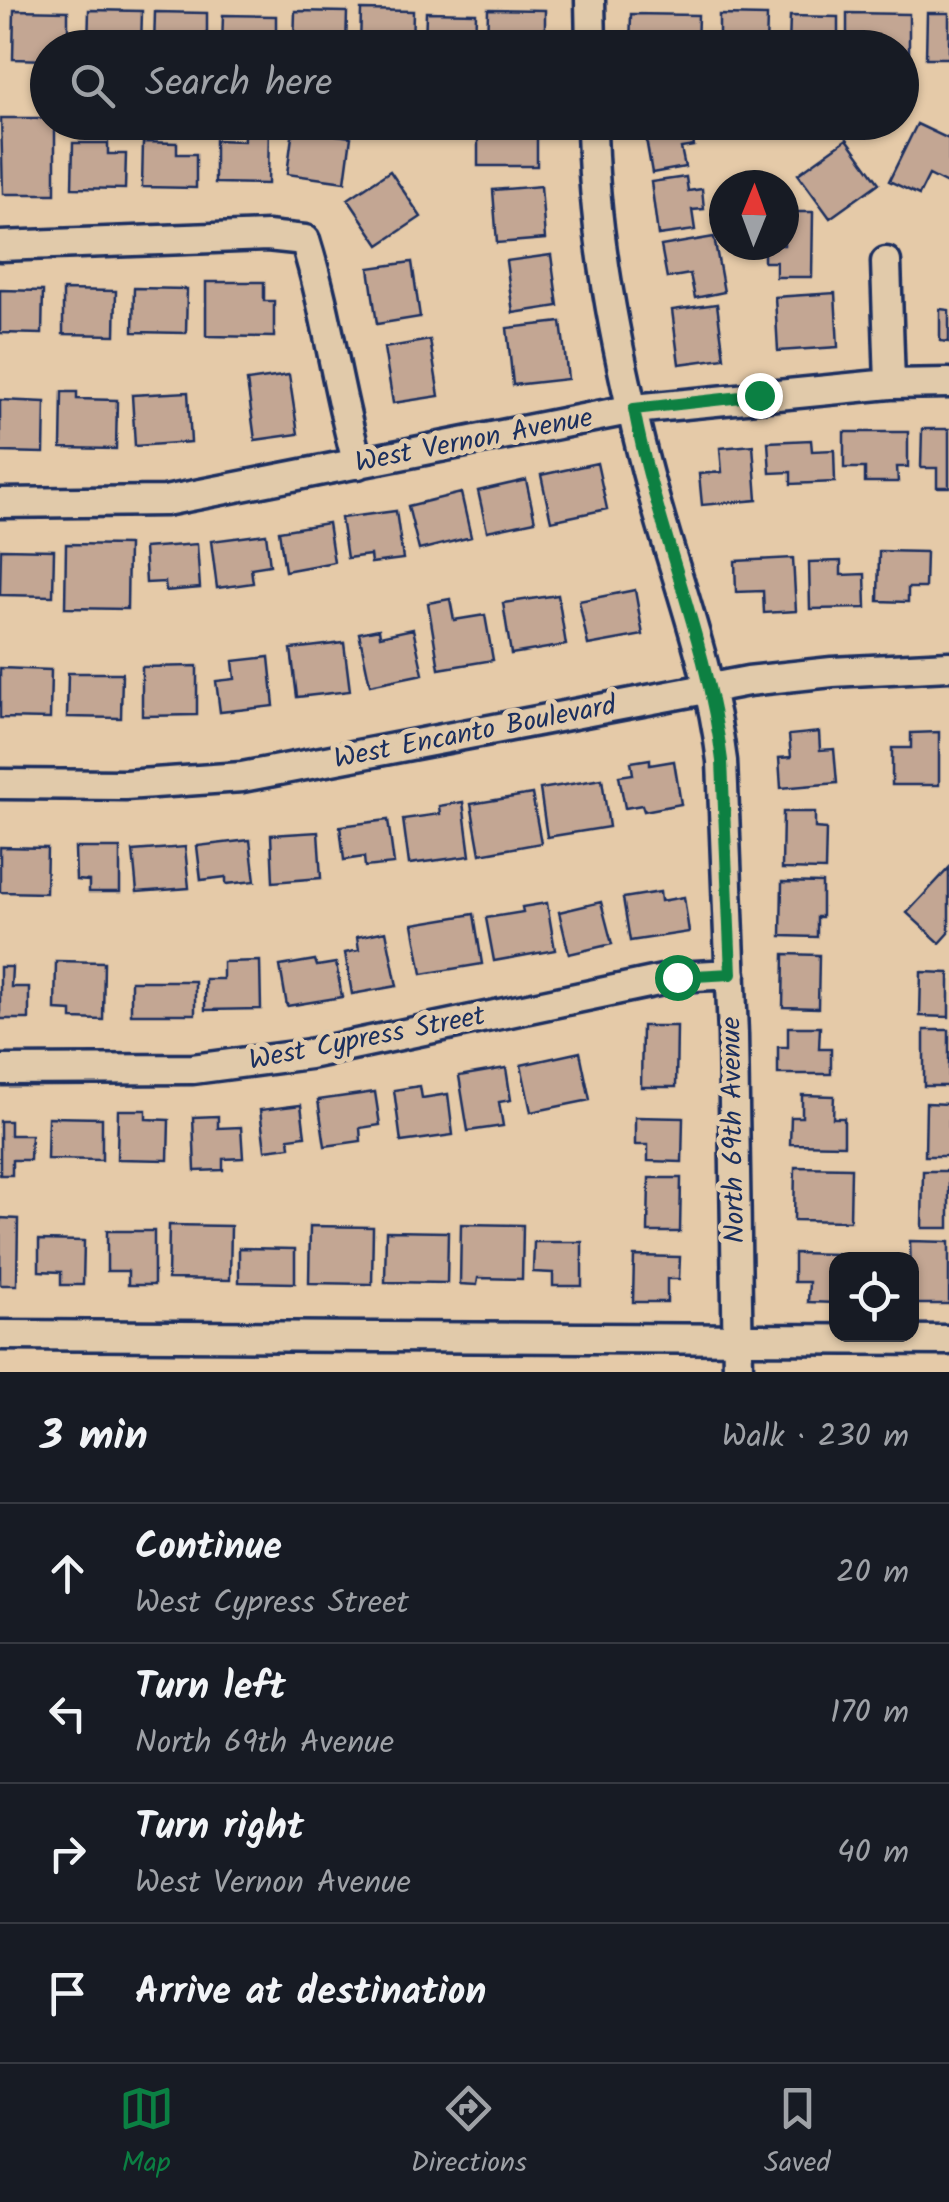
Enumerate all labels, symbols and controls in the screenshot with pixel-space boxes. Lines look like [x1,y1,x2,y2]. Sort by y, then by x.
search box [30,30,919,140]
text: Search here [145,55,332,115]
icon: search [65,58,120,113]
north arrow [709,170,799,260]
route end [737,373,783,419]
street label: West Vernon Avenue [351,396,597,486]
street label: West Encanto Boulevard [330,683,621,782]
route start [655,955,701,1001]
street label: West Cypress Street [245,994,490,1084]
street label: North 69th Avenue [710,1016,758,1244]
map controls [829,1252,919,1342]
button: locate [829,1252,919,1342]
text: 3 min [40,1404,148,1471]
text: Walk · 230 m [722,1412,909,1463]
text: Continue [135,1518,282,1578]
icon: ahead [40,1546,95,1601]
text: 20 m [836,1548,909,1599]
text: West Cypress Street [135,1578,409,1629]
text: Turn left [135,1658,286,1718]
icon: left [40,1686,95,1741]
text: 170 m [830,1688,909,1739]
text: North 69th Avenue [135,1718,394,1769]
text: Turn right [135,1798,304,1858]
icon: right [40,1826,95,1881]
text: 40 m [837,1828,909,1879]
text: West Vernon Avenue [135,1858,411,1909]
text: Arrive at destination [135,1963,486,2023]
icon: arrive [40,1966,95,2021]
tab: Map [119,2081,174,2186]
tab: Directions [411,2081,527,2186]
tab: Saved [764,2081,830,2186]

